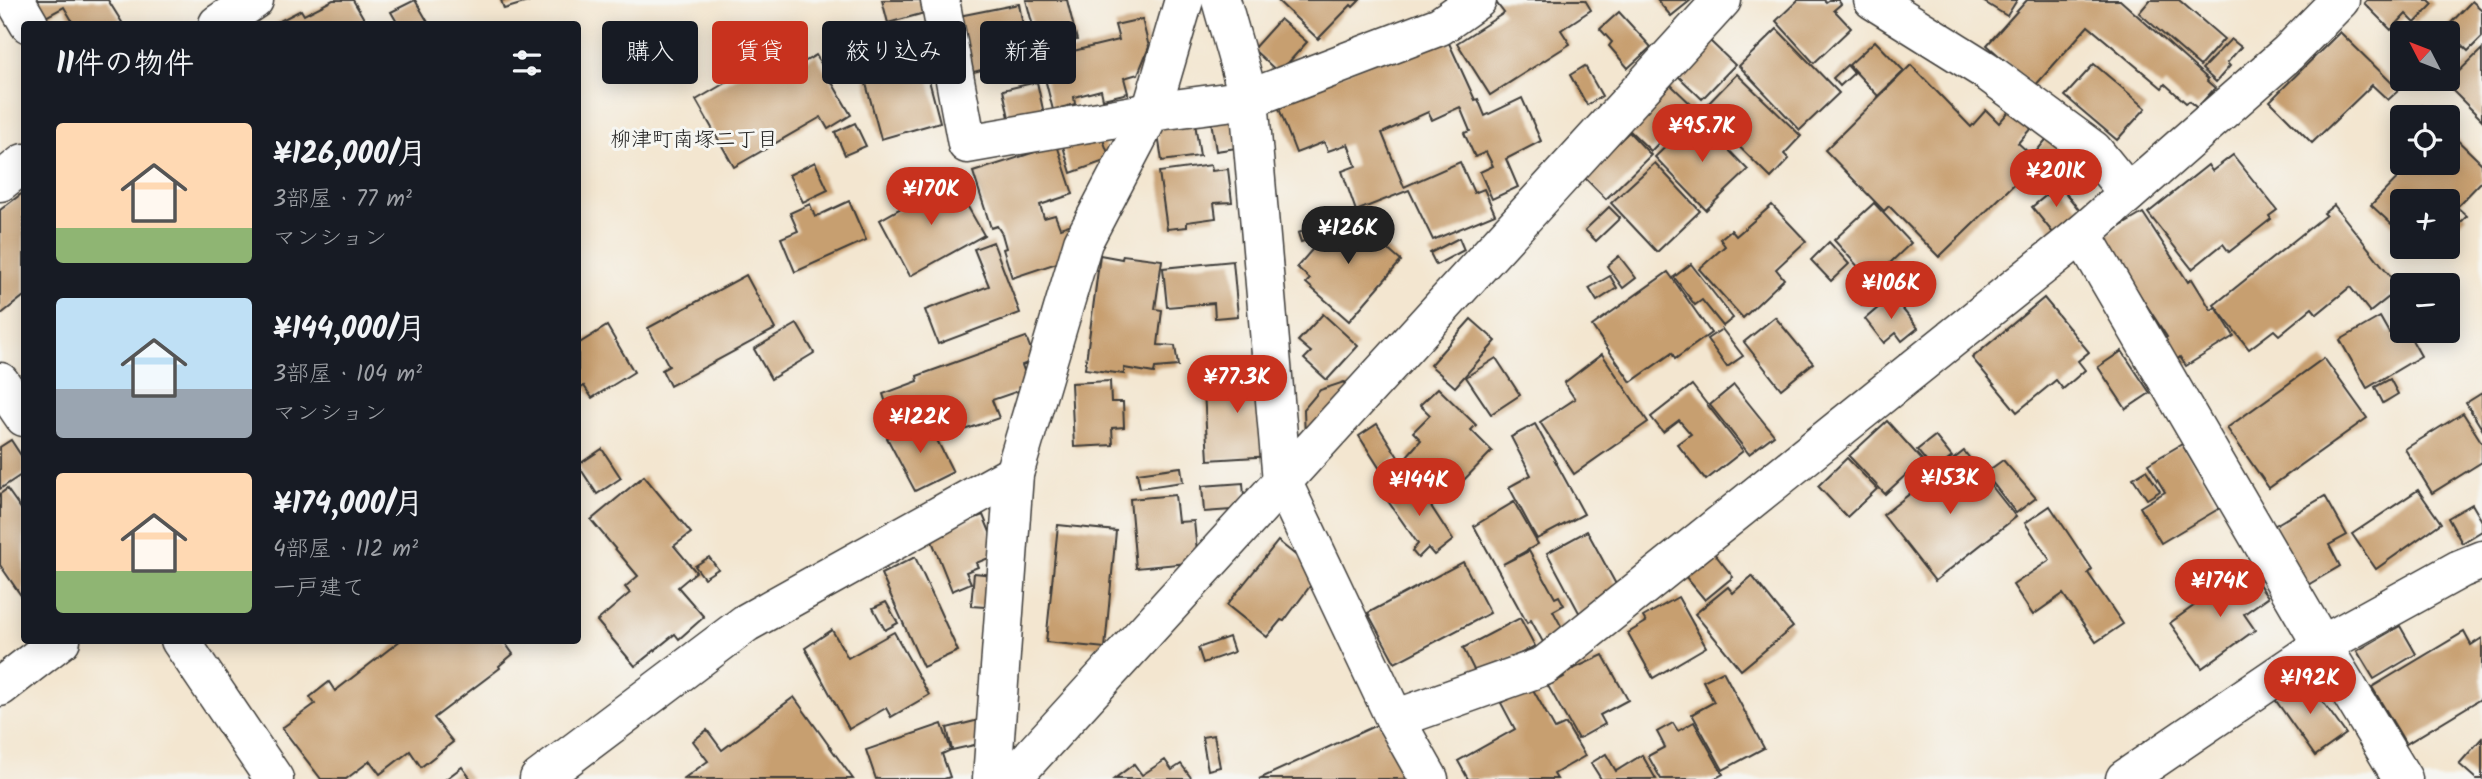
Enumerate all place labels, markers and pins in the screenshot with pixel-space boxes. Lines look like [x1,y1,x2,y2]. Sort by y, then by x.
pin: ¥95.7K [1645,104,1759,164]
pin: ¥201K [2007,150,2105,209]
pin: ¥170K [882,168,980,227]
pin: ¥126K [1299,206,1397,266]
pin: ¥106K [1842,262,1940,321]
pin: ¥77.3K [1180,356,1294,415]
pin: ¥122K [871,396,969,455]
pin: ¥153K [1901,456,1999,516]
pin: ¥144K [1370,458,1468,518]
pin: ¥174K [2171,560,2269,619]
pin: ¥192K [2261,656,2359,716]

